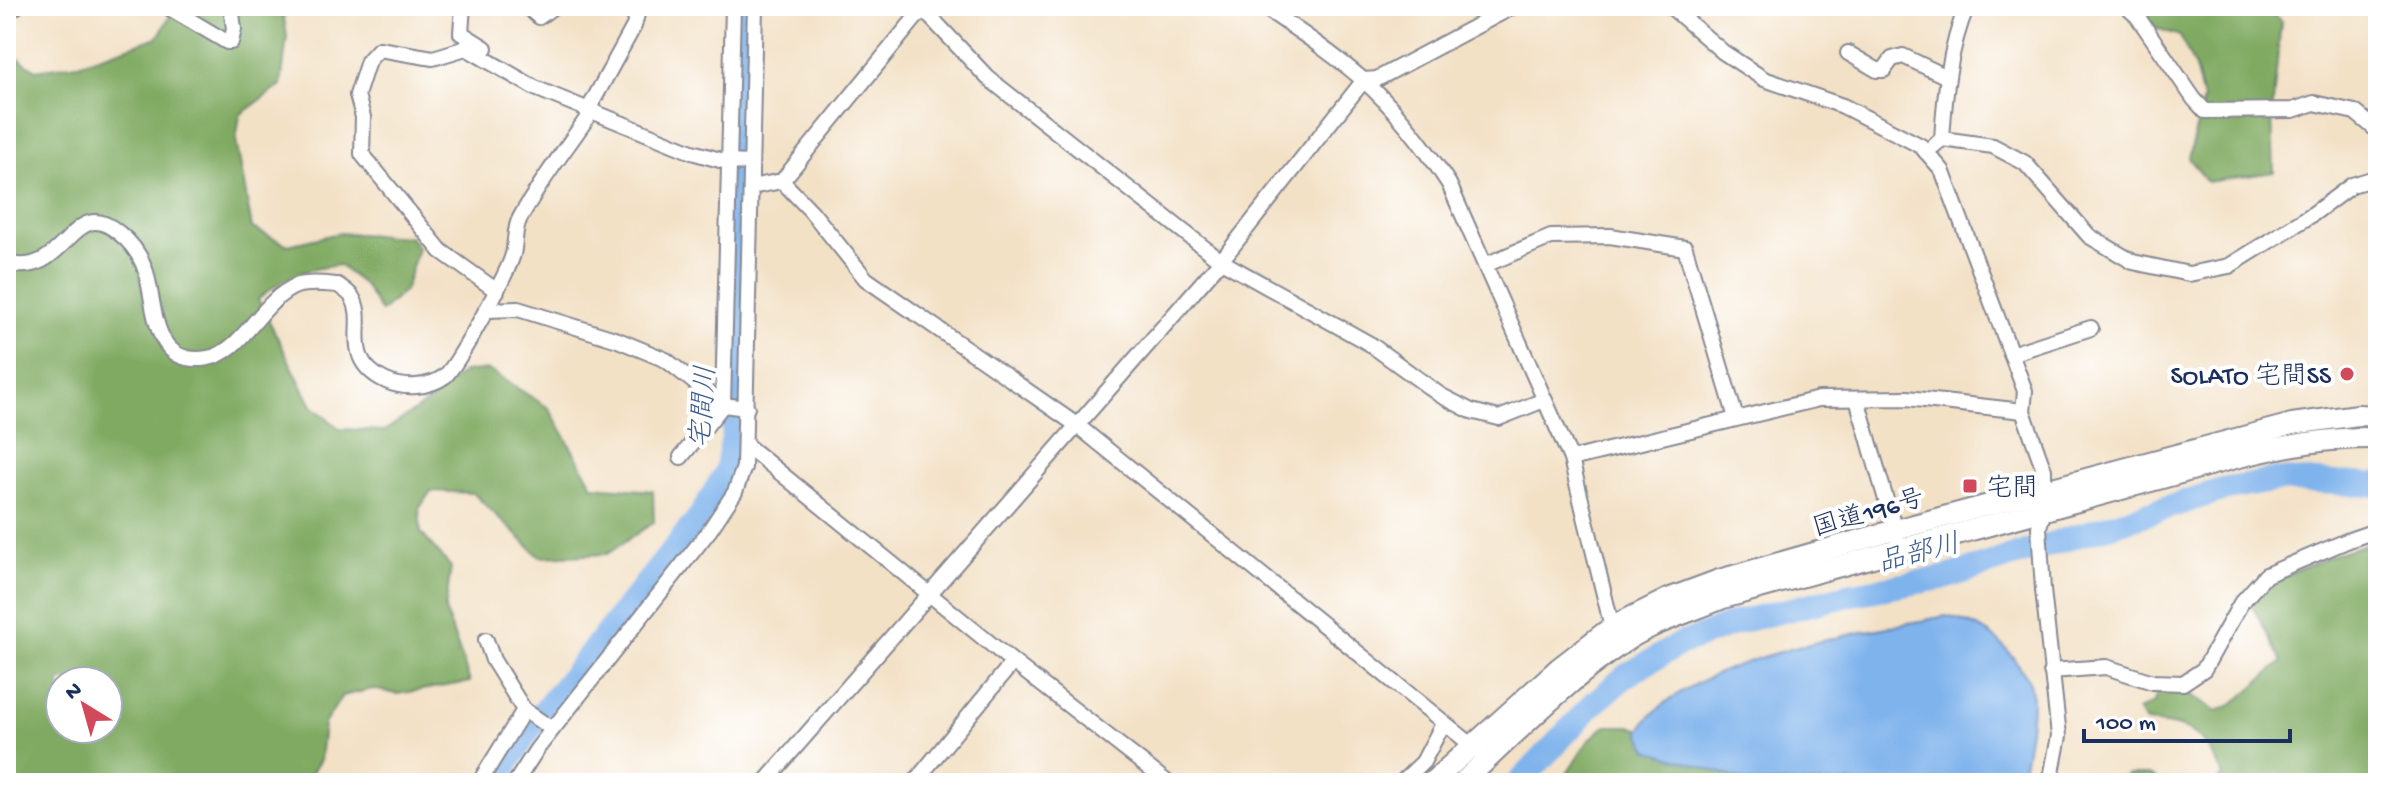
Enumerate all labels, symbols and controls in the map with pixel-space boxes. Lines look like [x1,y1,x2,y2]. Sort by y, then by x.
place label: SOLATO 宅間SS [2170,362,2332,394]
water label: 宅間川 [685,364,725,450]
marker: SOLATO 宅間SS [2338,365,2356,383]
place label: 宅間 [1986,474,2038,506]
marker: 宅間 [1961,477,1979,495]
street label: 国道196号 [1810,484,1929,546]
water label: 品部川 [1874,529,1964,582]
north arrow [44,665,124,745]
text: N [61,678,88,707]
scale bar [2084,693,2290,743]
text: 100 m [2095,710,2156,739]

